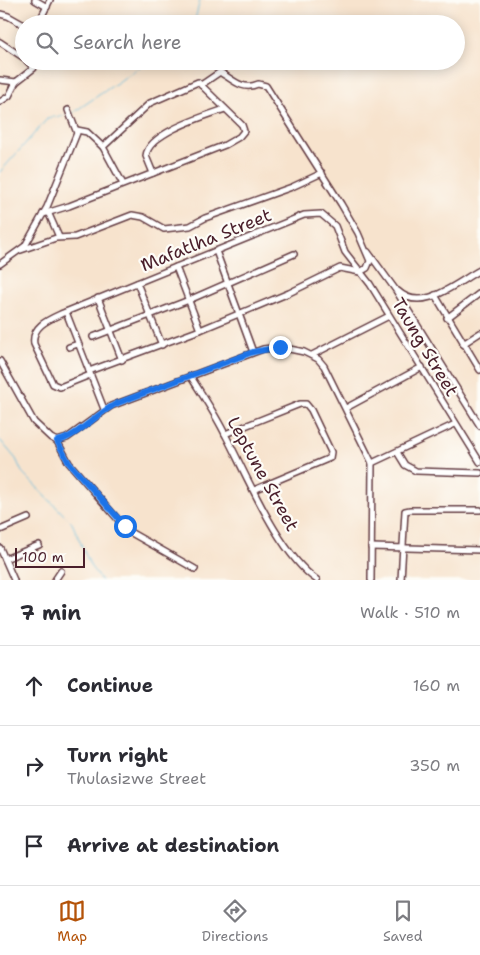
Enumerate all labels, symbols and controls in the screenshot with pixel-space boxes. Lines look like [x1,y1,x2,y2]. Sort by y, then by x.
search box [15,15,465,70]
icon: search [33,29,61,57]
text: Search here [73,30,182,55]
street label: Mafatlha Street [137,203,275,277]
street label: Taung Street [386,293,464,401]
route end [269,336,292,359]
street label: Leptune Street [222,412,304,536]
route start [114,515,137,538]
scale bar [15,545,85,568]
text: 100 m [22,548,64,566]
text: 7 min [20,599,81,627]
text: Walk · 510 m [360,602,460,623]
icon: ahead [20,672,48,700]
text: Continue [67,673,153,698]
text: 160 m [413,675,460,696]
text: Turn right [67,743,168,768]
icon: right [20,752,48,780]
text: 350 m [409,755,460,776]
text: Thulasizwe Street [67,768,206,789]
icon: arrive [20,832,48,860]
text: Arrive at destination [67,833,279,858]
tab: Map [57,897,87,945]
tab: Directions [202,897,269,945]
tab: Saved [383,897,423,945]

